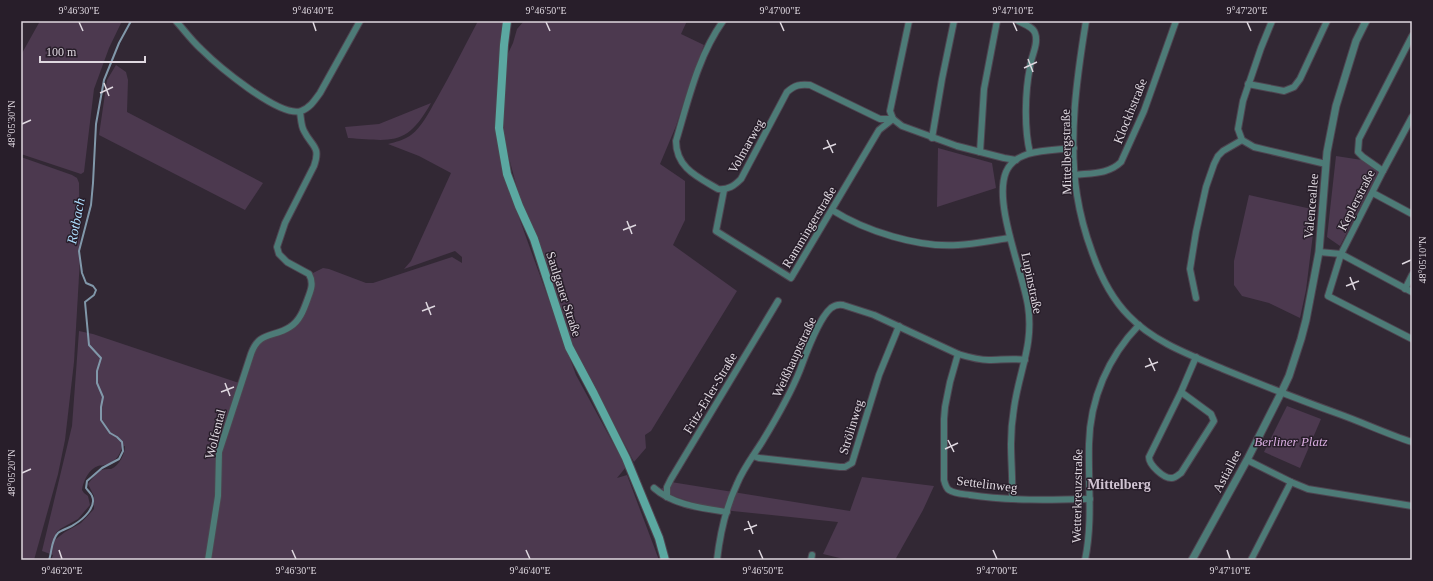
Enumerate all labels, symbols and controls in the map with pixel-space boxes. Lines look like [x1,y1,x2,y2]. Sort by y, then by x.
text: 9°46'30"E [59,5,100,16]
text: 9°46'40"E [293,5,334,16]
text: 9°46'50"E [526,5,567,16]
text: 9°47'00"E [760,5,801,16]
text: 9°47'10"E [993,5,1034,16]
text: 9°47'20"E [1227,5,1268,16]
scale bar [40,38,145,64]
text: 100 m [46,45,77,59]
street label: Klockhstraße [1110,76,1150,146]
text: 48°05'30"N [6,100,17,148]
street label: Mittelbergstraße [1058,109,1074,195]
street label: Volmarweg [725,116,767,176]
street label: Keplerstraße [1334,167,1378,233]
street label: Valenceallee [1301,172,1321,239]
street label: Rammingerstraße [779,183,839,270]
water label: Rotbach [64,197,88,246]
text: 48°05'10"N [1417,236,1428,284]
street label: Saulgauer Straße [543,250,585,339]
street label: Lupinstraße [1018,251,1046,315]
street label: Weißhauptstraße [769,314,819,400]
street label: Fritz-Erler-Straße [680,349,740,436]
street label: Strölinweg [835,397,867,456]
street label: Wolfental [202,407,229,461]
park label: Berliner Platz [1254,434,1328,449]
street label: Astiallee [1210,447,1245,495]
text: 48°05'20"N [6,449,17,497]
street label: Wetterkreuzstraße [1069,449,1085,543]
street label: Settelinweg [956,473,1019,495]
district label: Mittelberg [1087,477,1151,492]
text: 9°46'20"E [42,565,83,576]
text: 9°46'30"E [276,565,317,576]
text: 9°46'40"E [510,565,551,576]
text: 9°46'50"E [743,565,784,576]
text: 9°47'00"E [977,565,1018,576]
text: 9°47'10"E [1210,565,1251,576]

